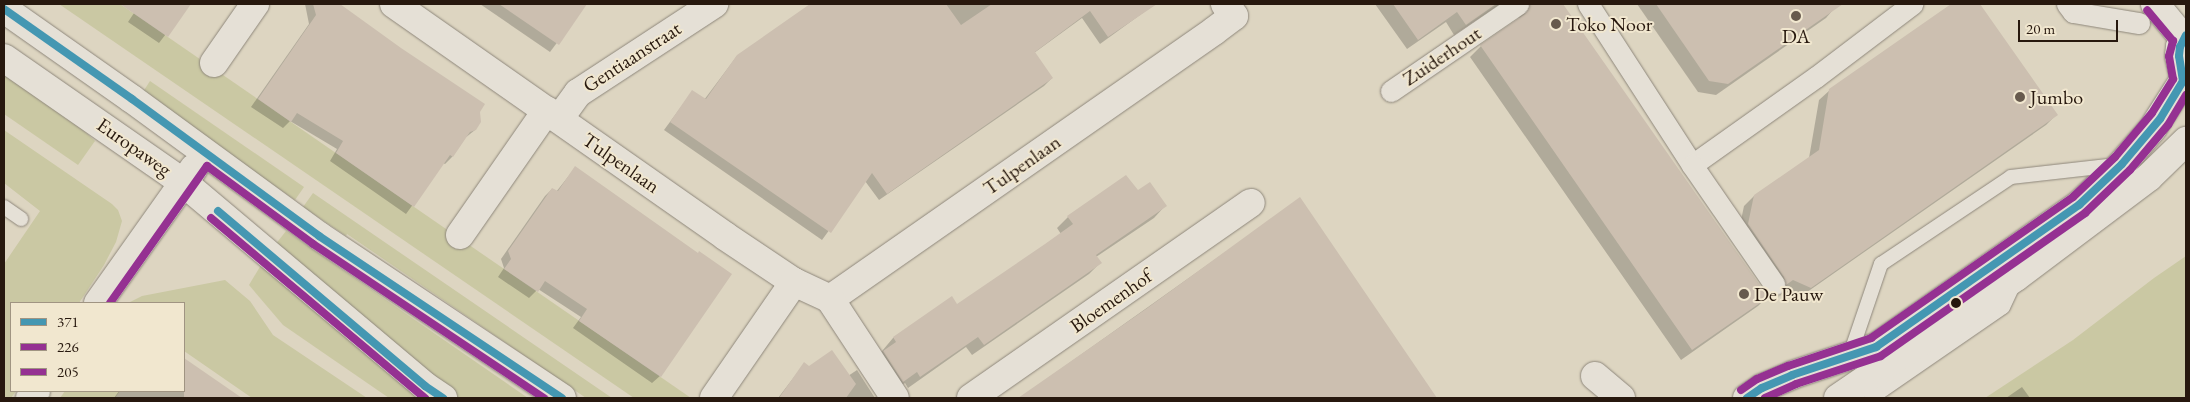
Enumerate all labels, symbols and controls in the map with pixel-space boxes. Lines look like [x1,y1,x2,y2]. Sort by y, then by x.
marker: DA [1790,10,1802,22]
scale bar [2020,10,2120,42]
place label: Toko Noor [1566,12,1652,36]
street label: Gentiaanstraat [578,16,686,98]
marker: Toko Noor [1550,18,1562,30]
text: 20 m [2026,19,2055,38]
street label: Zuiderhout [1398,21,1486,91]
place label: DA [1782,24,1810,48]
place label: Jumbo [2030,85,2083,109]
marker: Jumbo [2014,91,2026,103]
street label: Europaweg [92,113,176,181]
street label: Tulpenlaan [578,128,664,198]
street label: Tulpenlaan [979,130,1065,200]
street label: Bloemenhof [1065,264,1157,338]
place label: De Pauw [1754,282,1823,306]
marker: De Pauw [1738,288,1750,300]
unlabelled marker [1951,298,1961,308]
legend [10,302,185,392]
text: 371 [57,312,79,331]
text: 226 [57,337,79,356]
text: 205 [57,362,79,381]

